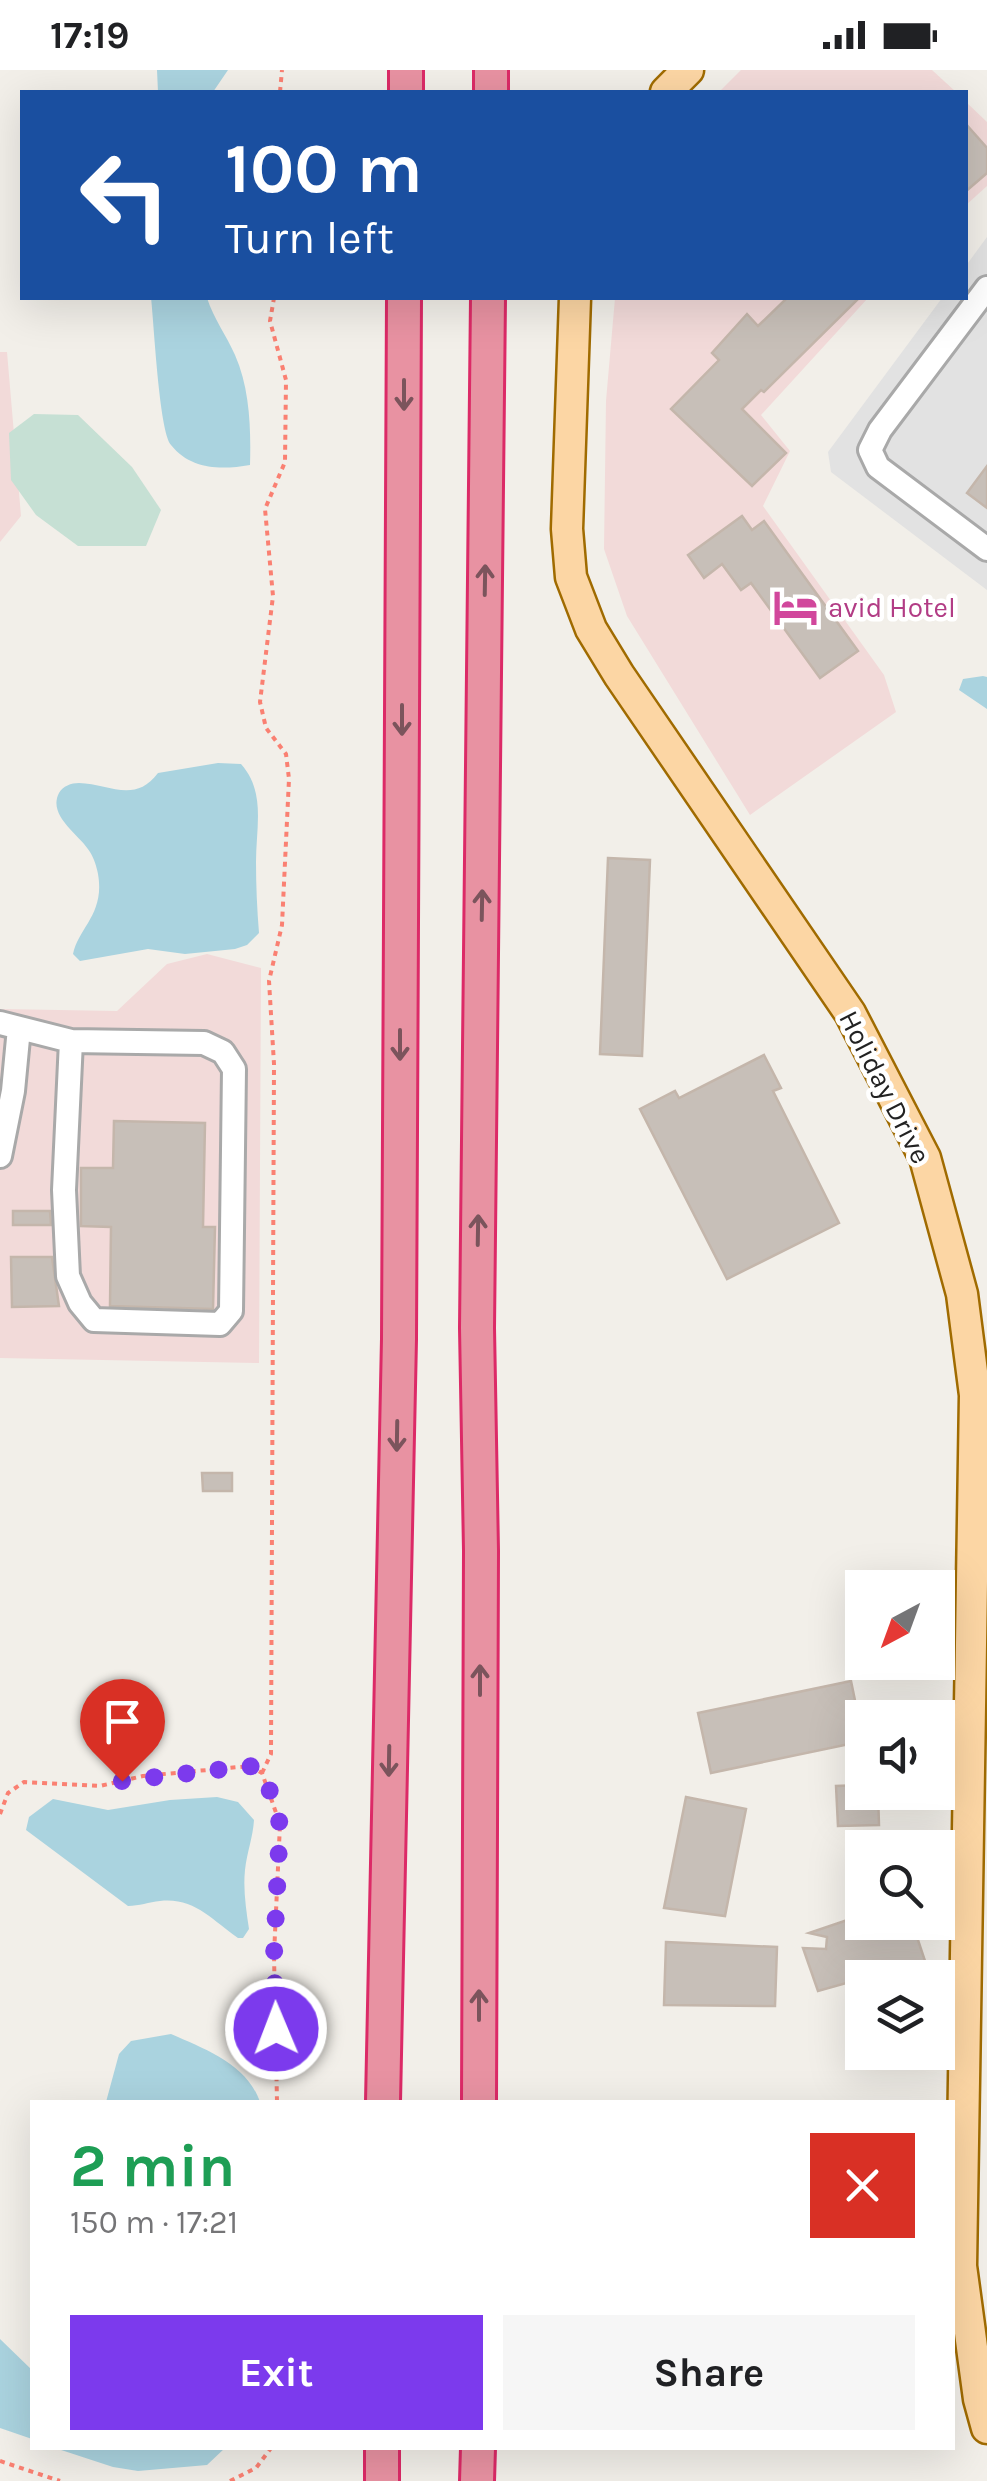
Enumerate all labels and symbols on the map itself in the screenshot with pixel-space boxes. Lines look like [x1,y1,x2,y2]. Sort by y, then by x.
one-way arrow [394,378,414,410]
one-way arrow [476,565,494,598]
hotel icon: avid Hotel [771,583,819,631]
place label: avid Hotel [828,591,956,624]
one-way arrow [392,702,412,735]
one-way arrow [472,890,492,922]
street label: Holiday Drive [832,1005,938,1169]
one-way arrow [390,1028,410,1060]
one-way arrow [468,1215,488,1248]
one-way arrow [388,1420,407,1452]
north arrow [845,1570,955,1680]
one-way arrow [470,1665,490,1698]
pin [80,1679,165,1782]
one-way arrow [380,1745,399,1777]
position arrow [224,1977,328,2081]
one-way arrow [470,1990,488,2022]

